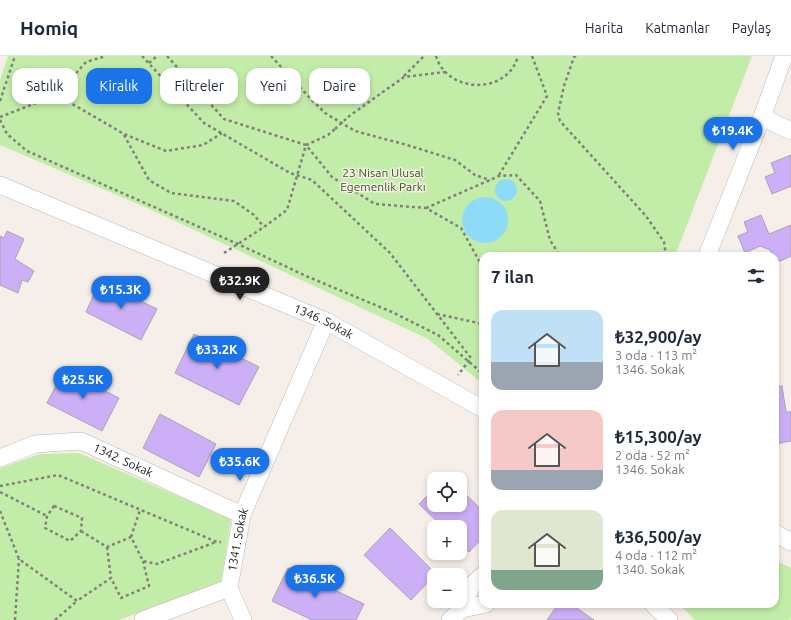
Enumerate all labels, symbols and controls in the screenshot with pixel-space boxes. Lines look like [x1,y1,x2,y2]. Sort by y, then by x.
text: Homiq [20,17,78,39]
text: Harita [585,20,623,36]
text: Katmanlar [645,20,710,36]
text: Paylaş [732,20,771,36]
chip: Satılık [12,68,78,104]
chip: Kiralık [86,68,152,104]
chip: Filtreler [160,68,238,104]
chip: Yeni [246,68,301,104]
chip: Daire [309,68,370,104]
pin: ₺19.4K [700,117,766,151]
text: ₺19.4K [712,123,754,137]
park label: 23 Nisan Ulusal Egemenlik Parkı [340,166,426,193]
icon: filters [745,265,767,287]
pin: ₺32.9K [207,267,273,301]
text: 7 ilan [491,267,534,286]
text: ₺32.9K [219,273,261,287]
pin: ₺15.3K [88,276,154,310]
text: ₺15.3K [100,282,142,296]
street label: 1346. Sokak [292,301,356,341]
icon: home [523,326,571,374]
text: ₺32,900/ay [615,327,702,346]
pin: ₺33.2K [184,336,250,370]
text: ₺33.2K [196,342,238,356]
text: 3 oda · 113 m² [615,348,697,362]
text: 1346. Sokak [615,362,685,376]
pin: ₺25.5K [50,366,116,400]
text: ₺25.5K [62,372,104,386]
icon: home [523,426,571,474]
text: ₺15,300/ay [615,427,702,446]
street label: 1342. Sokak [91,440,155,479]
pin: ₺35.6K [207,448,273,482]
text: 2 oda · 52 m² [615,448,690,462]
text: ₺35.6K [219,454,261,468]
text: 1346. Sokak [615,462,685,476]
map controls [427,472,467,608]
button: locate [427,472,467,512]
street label: 1341. Sokak [225,506,250,572]
button: + [427,520,467,560]
icon: home [523,526,571,574]
text: ₺36,500/ay [615,527,702,546]
text: 4 oda · 112 m² [615,548,697,562]
text: 1340. Sokak [615,562,685,576]
pin: ₺36.5K [282,565,348,599]
button: − [427,568,467,608]
text: ₺36.5K [294,571,336,585]

